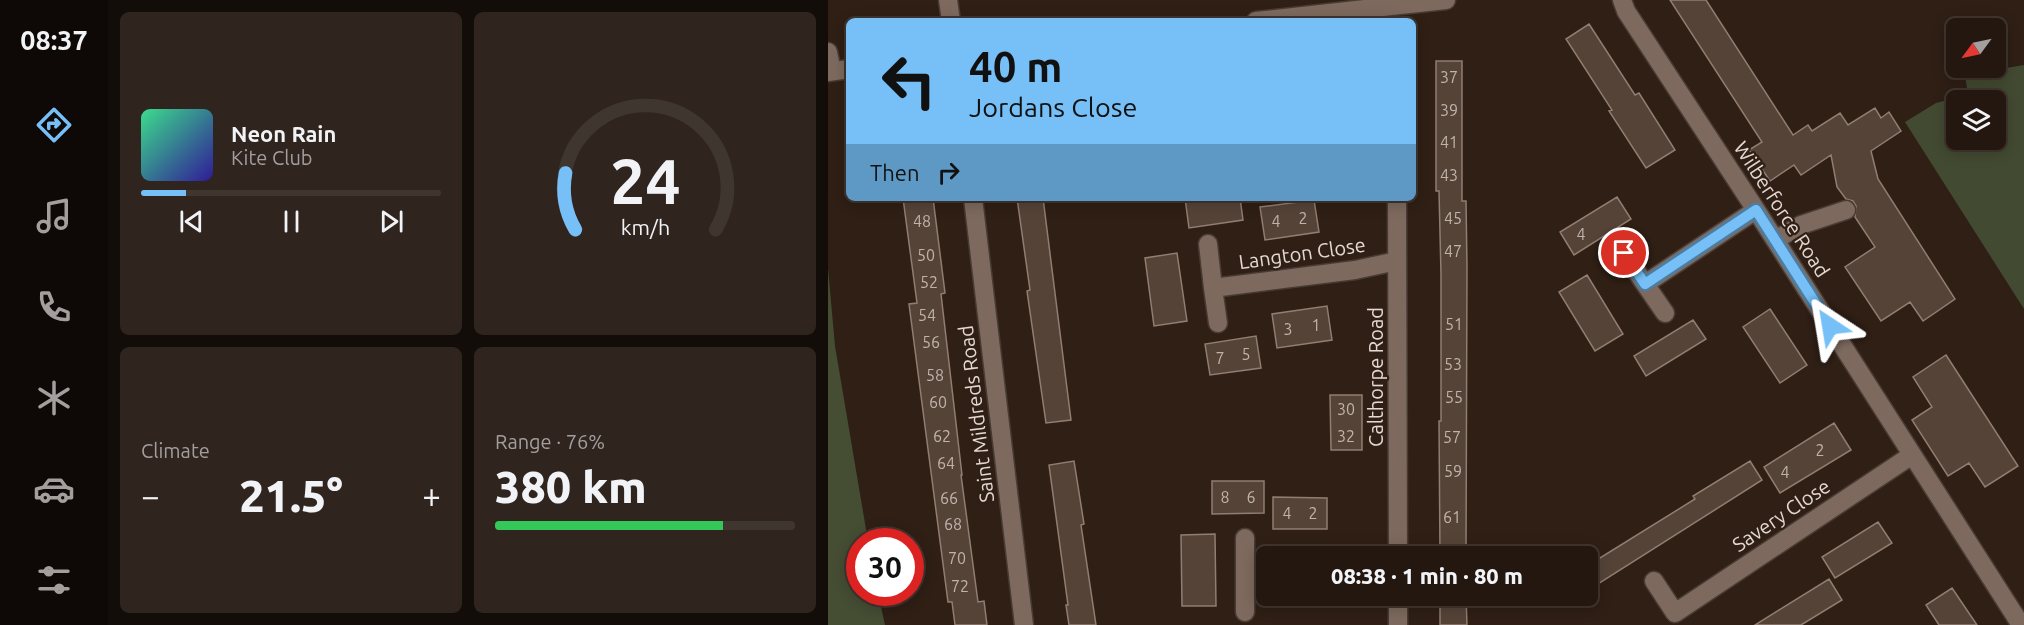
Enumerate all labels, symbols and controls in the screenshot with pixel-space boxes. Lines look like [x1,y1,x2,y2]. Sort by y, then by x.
north arrow [1946,18,2006,78]
map controls [1946,18,2006,150]
text: 08:37 [20,25,88,55]
icon: left [870,42,948,120]
text: 40 m [969,43,1063,90]
house number: 37 [1440,68,1458,86]
button: layers [1946,90,2006,150]
text: Jordans Close [969,92,1137,122]
house number: 39 [1440,101,1458,119]
icon: directions [33,104,75,146]
text: Neon Rain [231,121,336,146]
house number: 41 [1440,133,1458,151]
street label: Wilberforce Road [1730,137,1834,281]
text: Kite Club [231,146,313,169]
text: 24 [610,147,680,217]
icon: right [932,156,965,189]
text: Then [870,160,920,185]
house number: 43 [1440,166,1458,184]
icon: music [33,195,75,237]
icon: previous [175,205,208,238]
icon: pause [275,205,308,238]
icon: next [375,205,408,238]
house number: 2 [1298,209,1308,227]
house number: 45 [1444,209,1462,227]
house number: 48 [913,212,931,230]
house number: 4 [1271,212,1281,230]
text: km/h [620,216,670,240]
house number: 4 [1576,225,1586,243]
pin [1598,227,1649,278]
street label: Langton Close [1237,233,1367,273]
icon: arrive [1607,236,1640,269]
house number: 47 [1444,242,1462,260]
house number: 50 [917,246,935,264]
house number: 52 [920,273,938,291]
icon: phone [33,286,75,328]
position arrow [1798,294,1862,358]
house number: 54 [918,306,936,324]
street label: Calthorpe Road [1364,307,1387,447]
house number: 51 [1445,315,1463,333]
house number: 1 [1311,316,1321,334]
house number: 3 [1283,320,1293,338]
street label: Saint Mildreds Road [954,324,998,504]
house number: 56 [922,333,940,351]
house number: 5 [1241,345,1251,363]
house number: 7 [1215,349,1225,367]
house number: 53 [1444,355,1462,373]
house number: 58 [926,366,944,384]
icon: climate [33,377,75,419]
house number: 55 [1445,388,1463,406]
house number: 60 [929,393,947,411]
house number: 30 [1337,400,1355,418]
house number: 62 [933,427,951,445]
house number: 32 [1337,427,1355,445]
house number: 57 [1443,428,1461,446]
text: Range · 76% [495,430,605,453]
text: Climate [141,439,210,462]
house number: 2 [1815,441,1825,459]
house number: 64 [937,454,955,472]
text: 380 km [495,461,647,512]
house number: 59 [1444,462,1462,480]
house number: 4 [1780,463,1790,481]
icon: car [33,468,75,510]
text: 21.5° [239,470,343,521]
street label: Savery Close [1728,474,1834,556]
text: − [141,477,160,514]
text: + [422,477,441,514]
house number: 8 [1220,488,1230,506]
house number: 6 [1246,488,1256,506]
house number: 66 [940,489,958,507]
house number: 4 [1282,504,1292,522]
house number: 2 [1308,504,1318,522]
house number: 61 [1443,508,1461,526]
house number: 68 [944,515,962,533]
speed limit sign: 30 [846,528,924,606]
house number: 70 [948,549,966,567]
icon: filters [33,559,75,601]
text: 08:38 · 1 min · 80 m [1331,563,1523,588]
house number: 72 [951,577,969,595]

